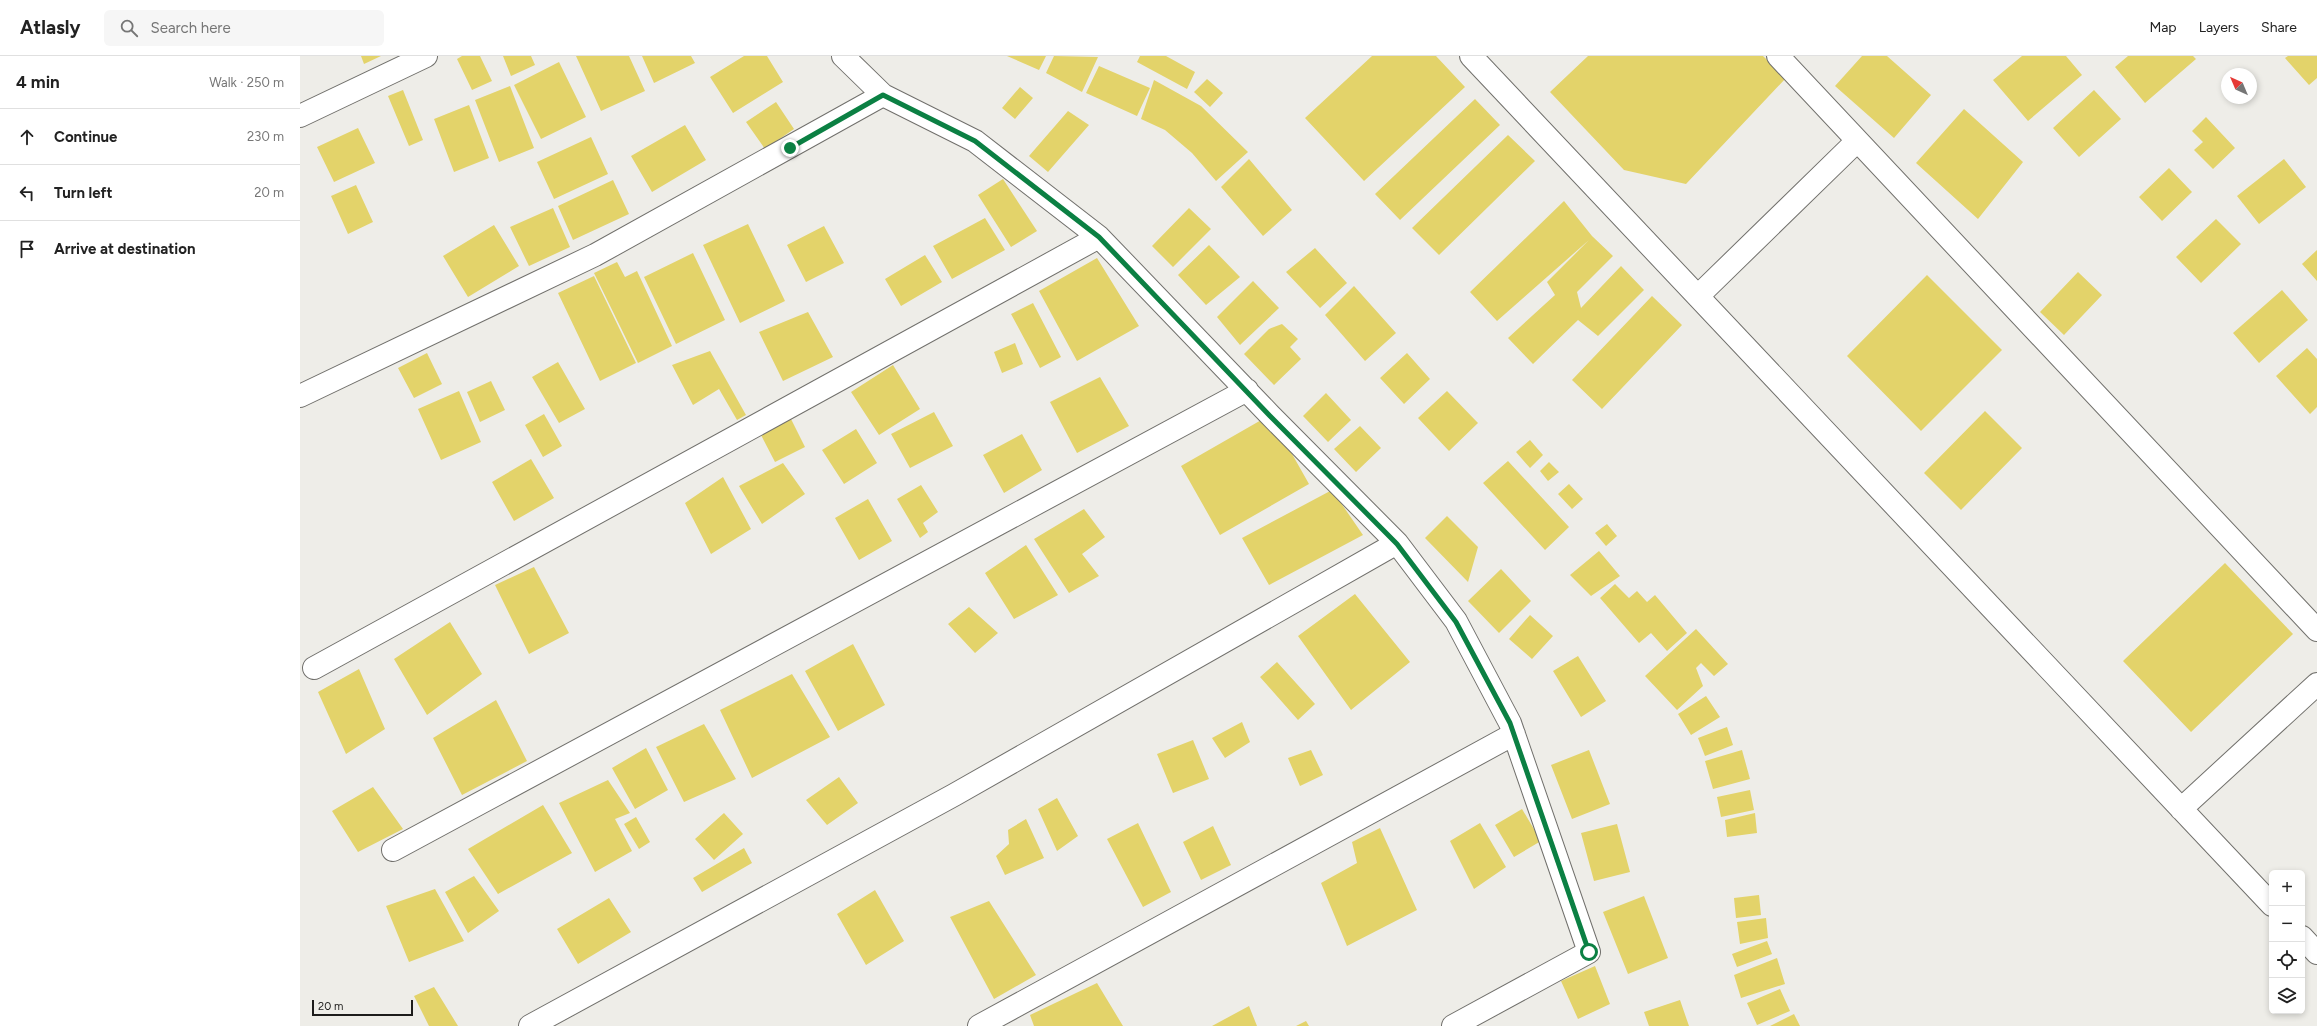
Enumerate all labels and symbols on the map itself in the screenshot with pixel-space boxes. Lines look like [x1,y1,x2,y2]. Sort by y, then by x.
north arrow [2221,68,2257,104]
route end [781,139,799,157]
route start [1580,943,1598,961]
scale bar [312,998,413,1017]

